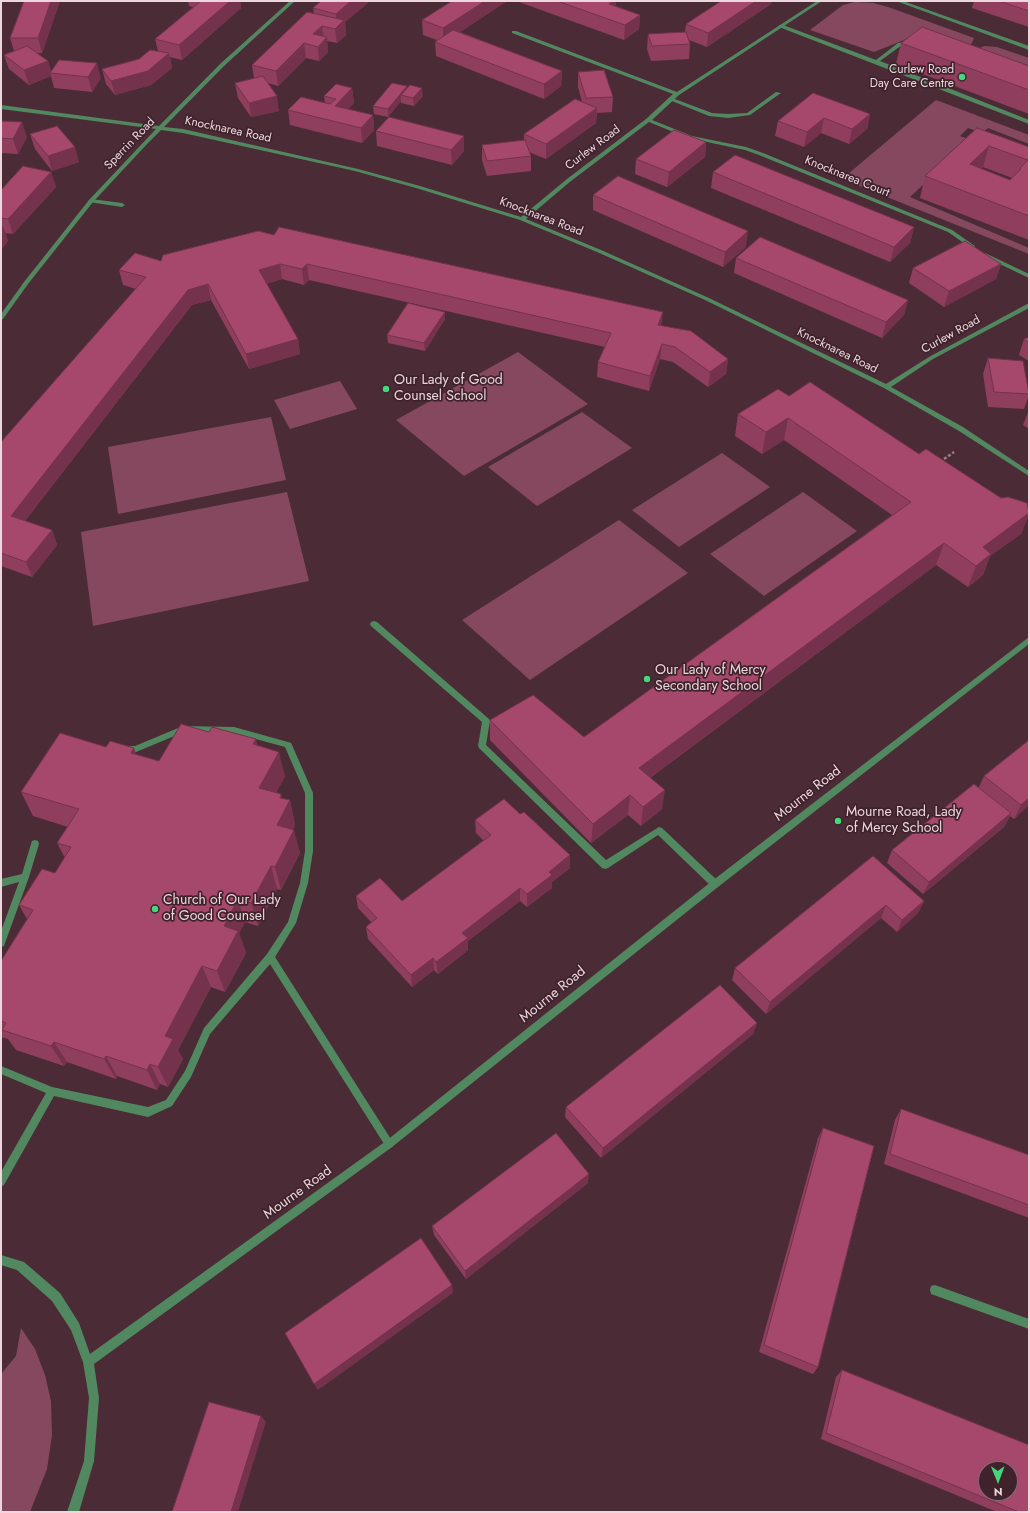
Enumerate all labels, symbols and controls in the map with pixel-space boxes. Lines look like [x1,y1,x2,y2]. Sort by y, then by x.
place label: Curlew Road Day Care Centre [870,63,954,91]
marker: Curlew Road Day Care Centre [957,72,967,82]
street label: Knocknarea Road [183,114,273,146]
street label: Sperrin Road [102,115,158,173]
street label: Curlew Road [563,123,623,173]
street label: Knocknarea Court [802,153,892,201]
street label: Knocknarea Road [497,194,585,240]
street label: Curlew Road [919,313,983,357]
street label: Knocknarea Road [794,325,880,377]
place label: Our Lady of Good Counsel School [394,373,503,406]
marker: Our Lady of Good Counsel School [381,384,391,394]
place label: Our Lady of Mercy Secondary School [655,663,766,696]
marker: Our Lady of Mercy Secondary School [642,674,652,684]
street label: Mourne Road [771,763,845,825]
place label: Mourne Road, Lady of Mercy School [846,805,962,838]
marker: Mourne Road, Lady of Mercy School [833,816,843,826]
place label: Church of Our Lady of Good Counsel [163,893,281,926]
marker: Church of Our Lady of Good Counsel [150,904,160,914]
street label: Mourne Road [517,963,589,1027]
street label: Mourne Road [261,1163,335,1223]
north arrow [978,1461,1018,1501]
text: N [994,1484,1003,1500]

